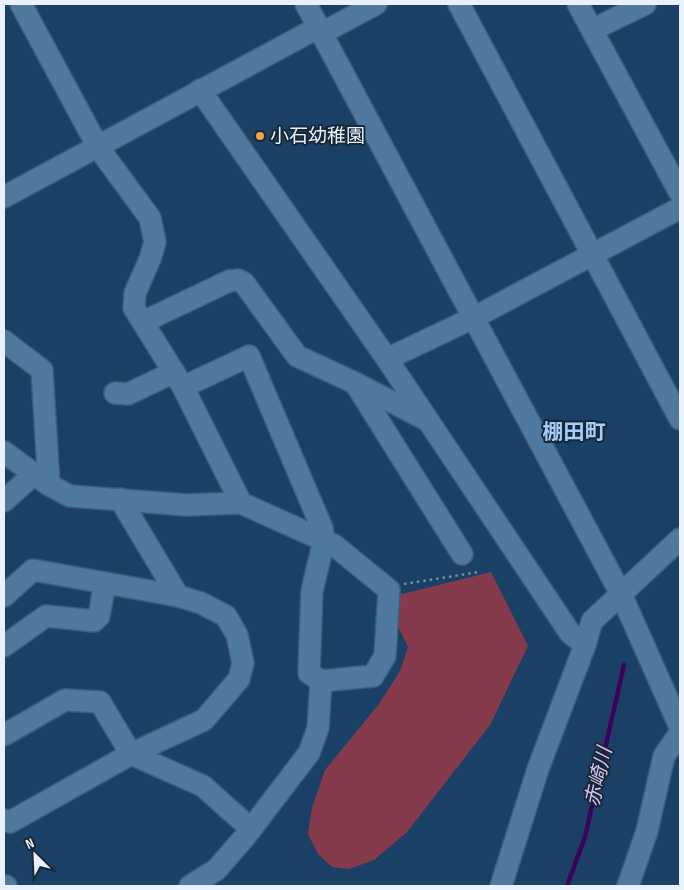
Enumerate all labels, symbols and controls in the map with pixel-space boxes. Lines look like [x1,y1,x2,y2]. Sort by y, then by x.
place label: 小石幼稚園 [270,125,365,148]
marker: 小石幼稚園 [254,130,266,142]
district label: 棚田町 [543,420,606,445]
water label: 赤崎川 [581,743,618,809]
north arrow [10,830,60,880]
text: N [23,834,37,853]

